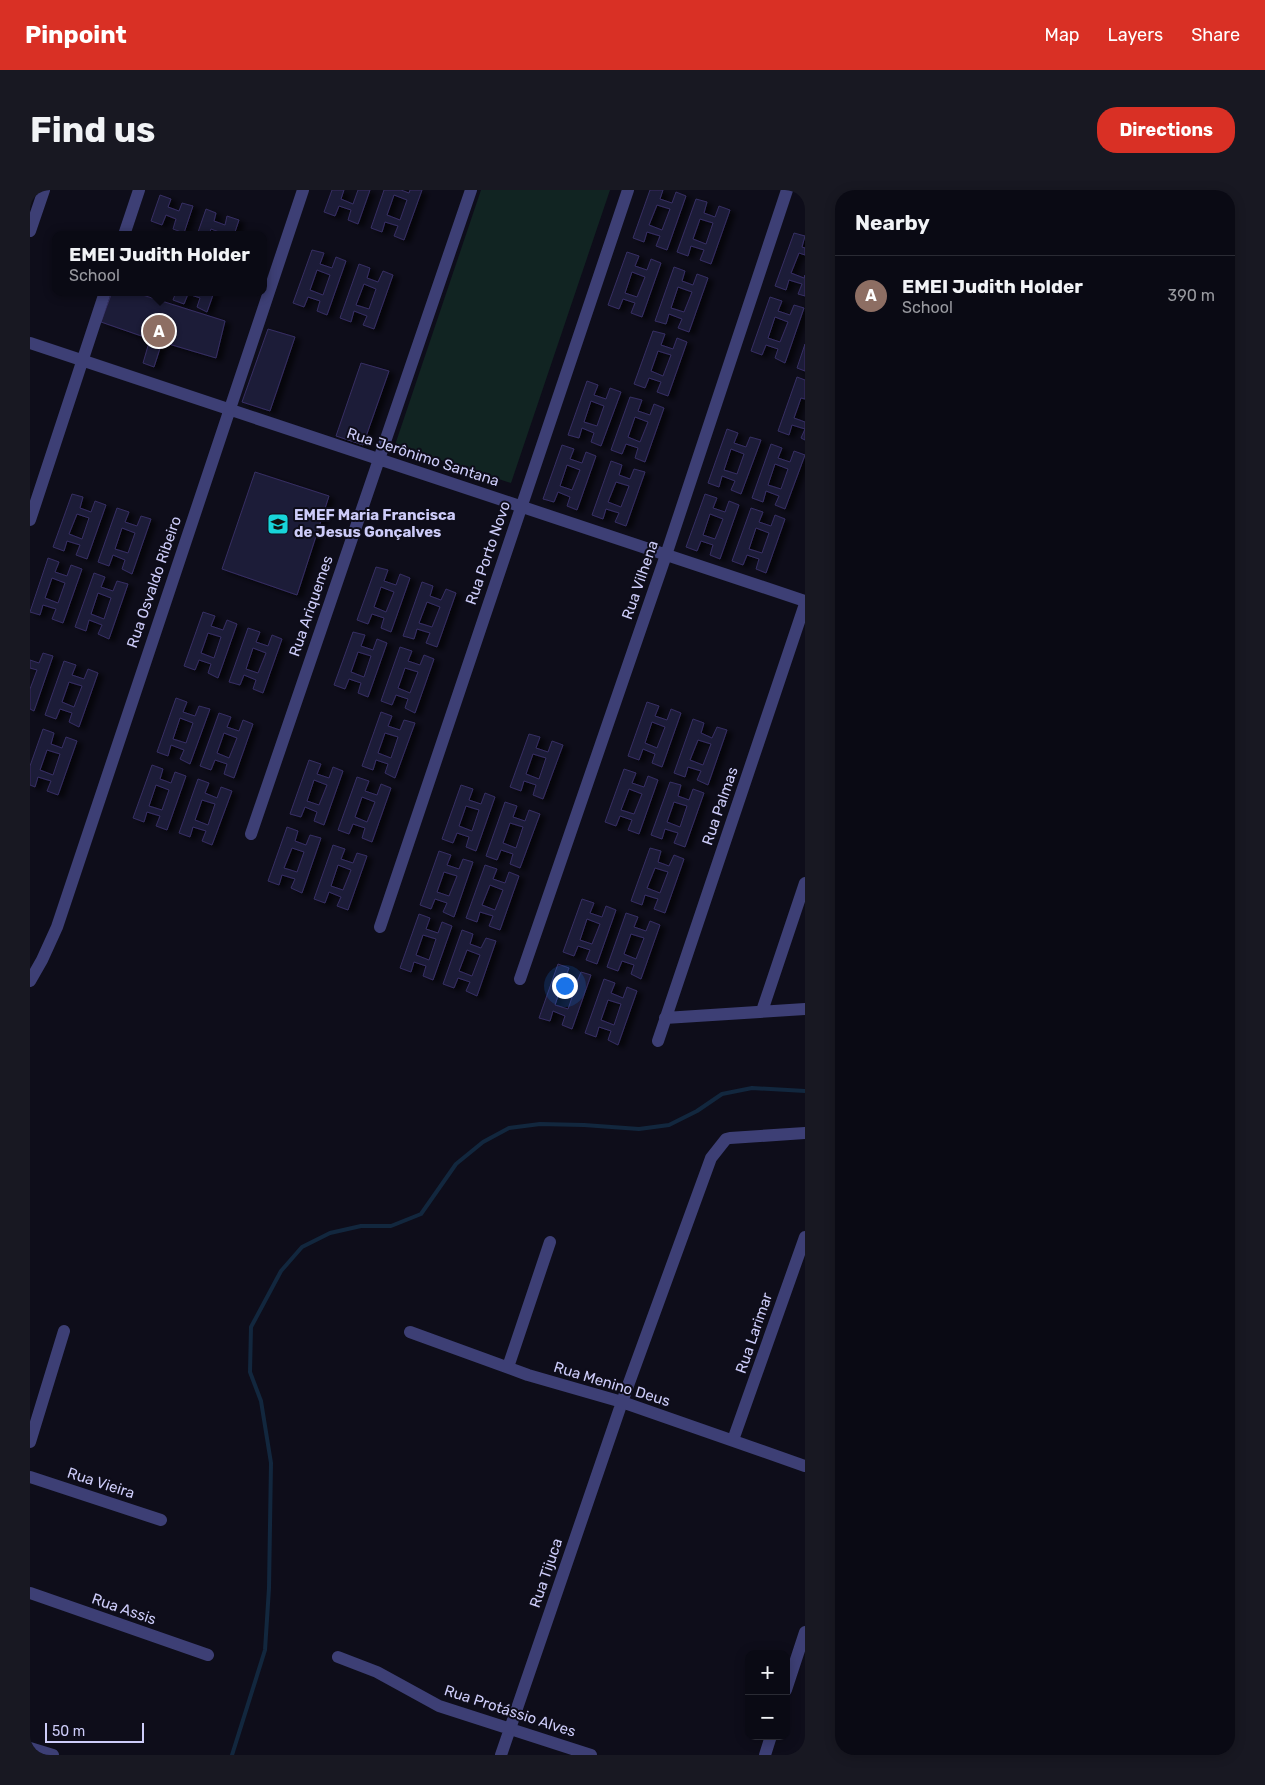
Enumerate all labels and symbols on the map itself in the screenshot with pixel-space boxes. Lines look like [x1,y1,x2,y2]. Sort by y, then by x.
pin: A [143,312,175,350]
street label: Rua Jerônimo Santana [344,424,502,490]
street label: Rua Porto Novo [462,499,514,607]
place label: EMEF Maria Francisca de Jesus Gonçalves [294,506,456,541]
school or university icon: EMEF Maria Francisca de Jesus Gonçalves [266,512,290,536]
street label: Rua Osvaldo Ribeiro [123,514,185,650]
street label: Rua Vilhena [618,538,662,622]
street label: Rua Ariquemes [285,553,337,659]
street label: Rua Palmas [698,764,742,847]
your location [552,973,578,999]
street label: Rua Larimar [732,1290,776,1376]
street label: Rua Menino Deus [552,1358,673,1410]
street label: Rua Vieira [65,1464,137,1502]
street label: Rua Tijuca [526,1536,566,1610]
street label: Rua Assis [89,1590,159,1629]
street label: Rua Protássio Alves [442,1681,578,1741]
scale bar [45,1720,144,1743]

